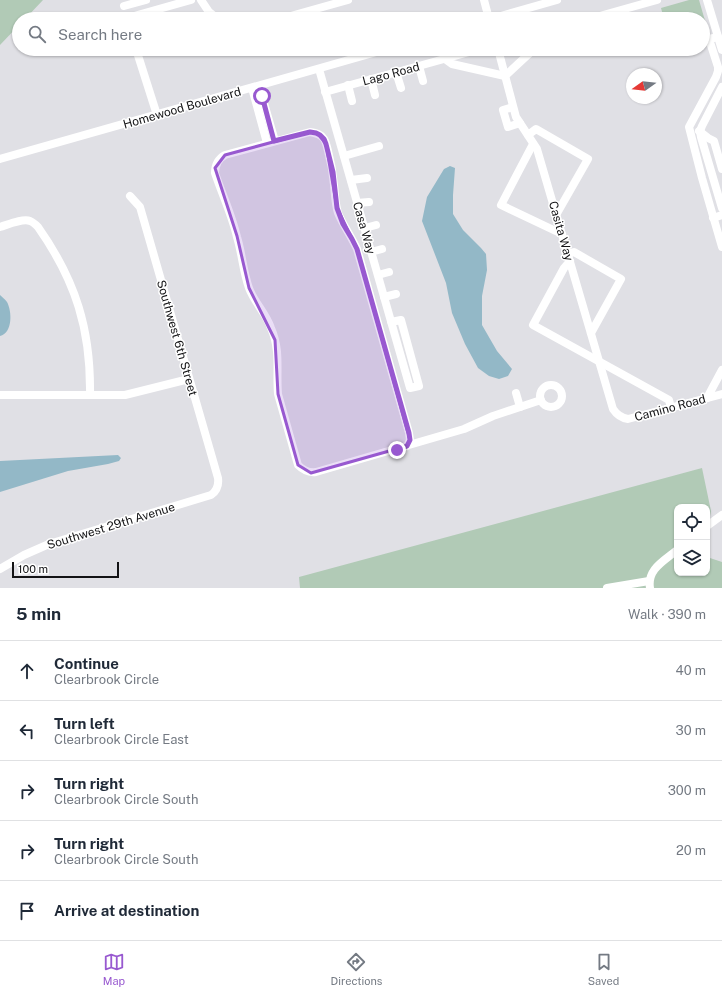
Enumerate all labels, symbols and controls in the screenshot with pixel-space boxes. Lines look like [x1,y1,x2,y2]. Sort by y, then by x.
search box [12,12,710,56]
icon: search [26,23,48,45]
text: Search here [58,26,142,43]
street label: Lago Road [361,60,421,88]
north arrow [626,68,662,104]
street label: Homewood Boulevard [121,84,243,132]
route start [253,87,271,105]
street label: Casa Way [350,200,378,256]
street label: Casita Way [546,200,576,263]
street label: Southwest 6th Street [154,279,200,398]
street label: Camino Road [633,392,707,424]
route end [388,441,406,459]
street label: Southwest 29th Avenue [45,500,177,552]
map controls [674,504,710,576]
button: locate [674,504,710,540]
button: layers [674,540,710,576]
scale bar [12,560,119,579]
text: 100 m [18,563,48,575]
text: 5 min [16,604,61,624]
text: Walk · 390 m [628,607,706,622]
text: Continue [54,655,119,672]
icon: ahead [16,660,38,682]
text: 40 m [675,663,706,678]
text: Clearbrook Circle [54,672,159,687]
text: Turn left [54,715,115,732]
icon: left [16,720,38,742]
text: 30 m [676,723,706,738]
text: Clearbrook Circle East [54,732,189,747]
text: Turn right [54,775,124,792]
icon: right [16,780,38,802]
text: 300 m [668,783,706,798]
text: Clearbrook Circle South [54,792,198,807]
text: Turn right [54,835,124,852]
icon: right [16,840,38,862]
text: 20 m [676,843,706,858]
text: Clearbrook Circle South [54,852,198,867]
icon: arrive [16,900,38,922]
text: Arrive at destination [54,902,199,919]
tab: Map [103,951,125,987]
tab: Directions [331,951,382,987]
tab: Saved [588,951,619,987]

